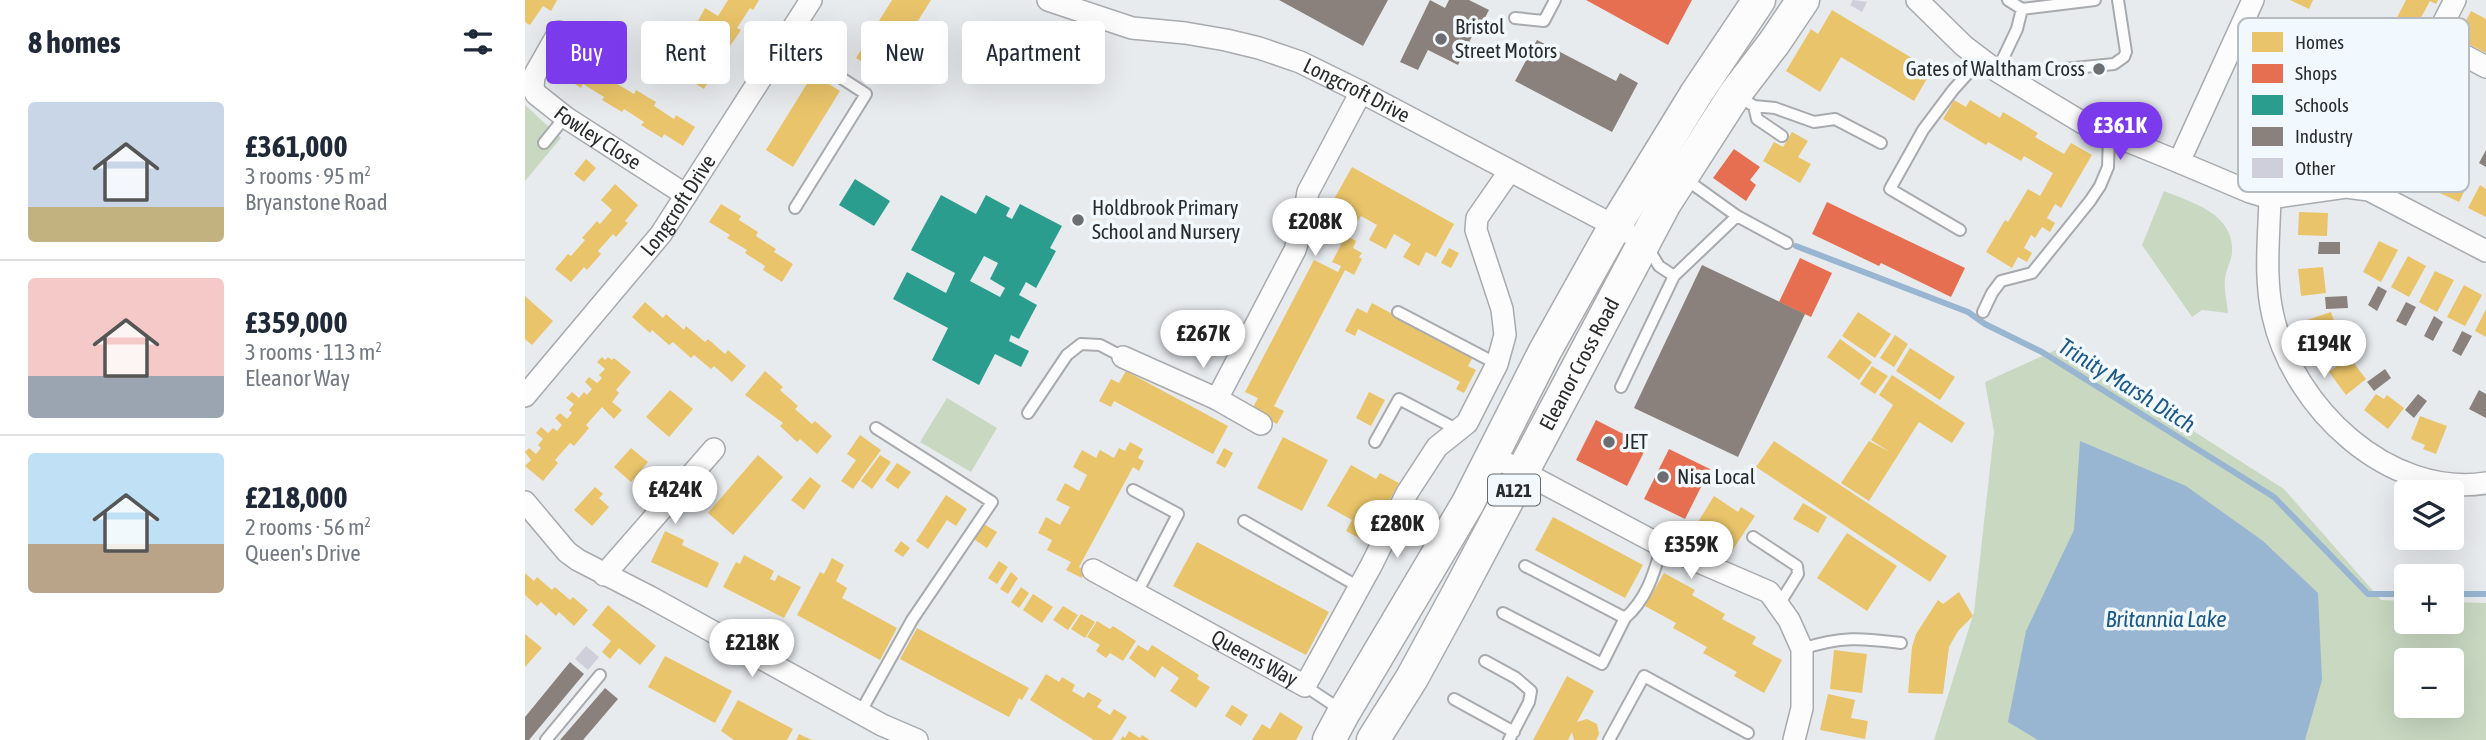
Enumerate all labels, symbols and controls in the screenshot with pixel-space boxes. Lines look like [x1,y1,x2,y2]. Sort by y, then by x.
place label: Bristol Street Motors [1455,14,1557,62]
legend [2238,18,2469,192]
chip: Buy [546,21,627,84]
chip: Rent [641,21,730,84]
chip: Filters [744,21,847,84]
chip: New [861,21,948,84]
chip: Apartment [962,21,1105,84]
icon: filters [459,23,497,61]
text: 8 homes [28,25,121,59]
marker: Bristol Street Motors [1433,31,1449,47]
text: Homes [2295,31,2344,53]
street label: Longcroft Drive [1300,53,1414,127]
place label: Gates of Waltham Cross [1906,56,2085,80]
marker: Gates of Waltham Cross [2091,61,2107,77]
text: Shops [2295,62,2337,84]
text: Schools [2295,94,2349,116]
street label: Fowley Close [550,100,646,174]
pin: £361K [2071,102,2169,162]
text: £361K [2093,112,2147,138]
text: Industry [2295,125,2353,147]
text: £361,000 [245,129,348,163]
icon: home [84,130,168,214]
street label: Longcroft Drive [635,150,720,260]
text: Other [2295,157,2335,179]
text: 3 rooms · 95 m² [245,163,371,189]
text: Bryanstone Road [245,189,388,215]
place label: Holdbrook Primary School and Nursery [1092,195,1241,243]
pin: £208K [1266,198,1364,258]
text: £208K [1288,208,1342,234]
marker: Holdbrook Primary School and Nursery [1070,212,1086,228]
street label: Eleanor Cross Road [1534,294,1623,434]
text: £359,000 [245,305,348,339]
icon: home [84,306,168,390]
pin: £267K [1154,310,1252,370]
text: £267K [1176,320,1230,346]
pin: £194K [2275,320,2373,380]
text: £194K [2297,330,2351,356]
water label: Trinity Marsh Ditch [2054,333,2200,437]
text: 3 rooms · 113 m² [245,339,382,365]
text: Eleanor Way [245,365,350,391]
place label: JET [1623,429,1648,453]
marker: JET [1601,434,1617,450]
place label: Nisa Local [1677,464,1756,488]
pin: £424K [626,466,724,526]
marker: Nisa Local [1655,469,1671,485]
road number: A121 [1488,475,1540,505]
text: £424K [648,476,702,502]
text: £218,000 [245,480,348,514]
map controls [2394,480,2464,718]
button: layers [2394,480,2464,550]
icon: home [84,481,168,565]
pin: £280K [1348,500,1446,560]
text: £280K [1370,510,1424,536]
text: 2 rooms · 56 m² [245,514,371,540]
pin: £359K [1642,522,1740,581]
text: £359K [1664,531,1718,557]
text: Queen's Drive [245,540,361,566]
button: + [2394,564,2464,634]
water label: Britannia Lake [2105,606,2227,632]
pin: £218K [703,620,801,679]
street label: Queens Way [1207,624,1303,691]
text: £218K [725,629,779,655]
button: − [2394,648,2464,718]

